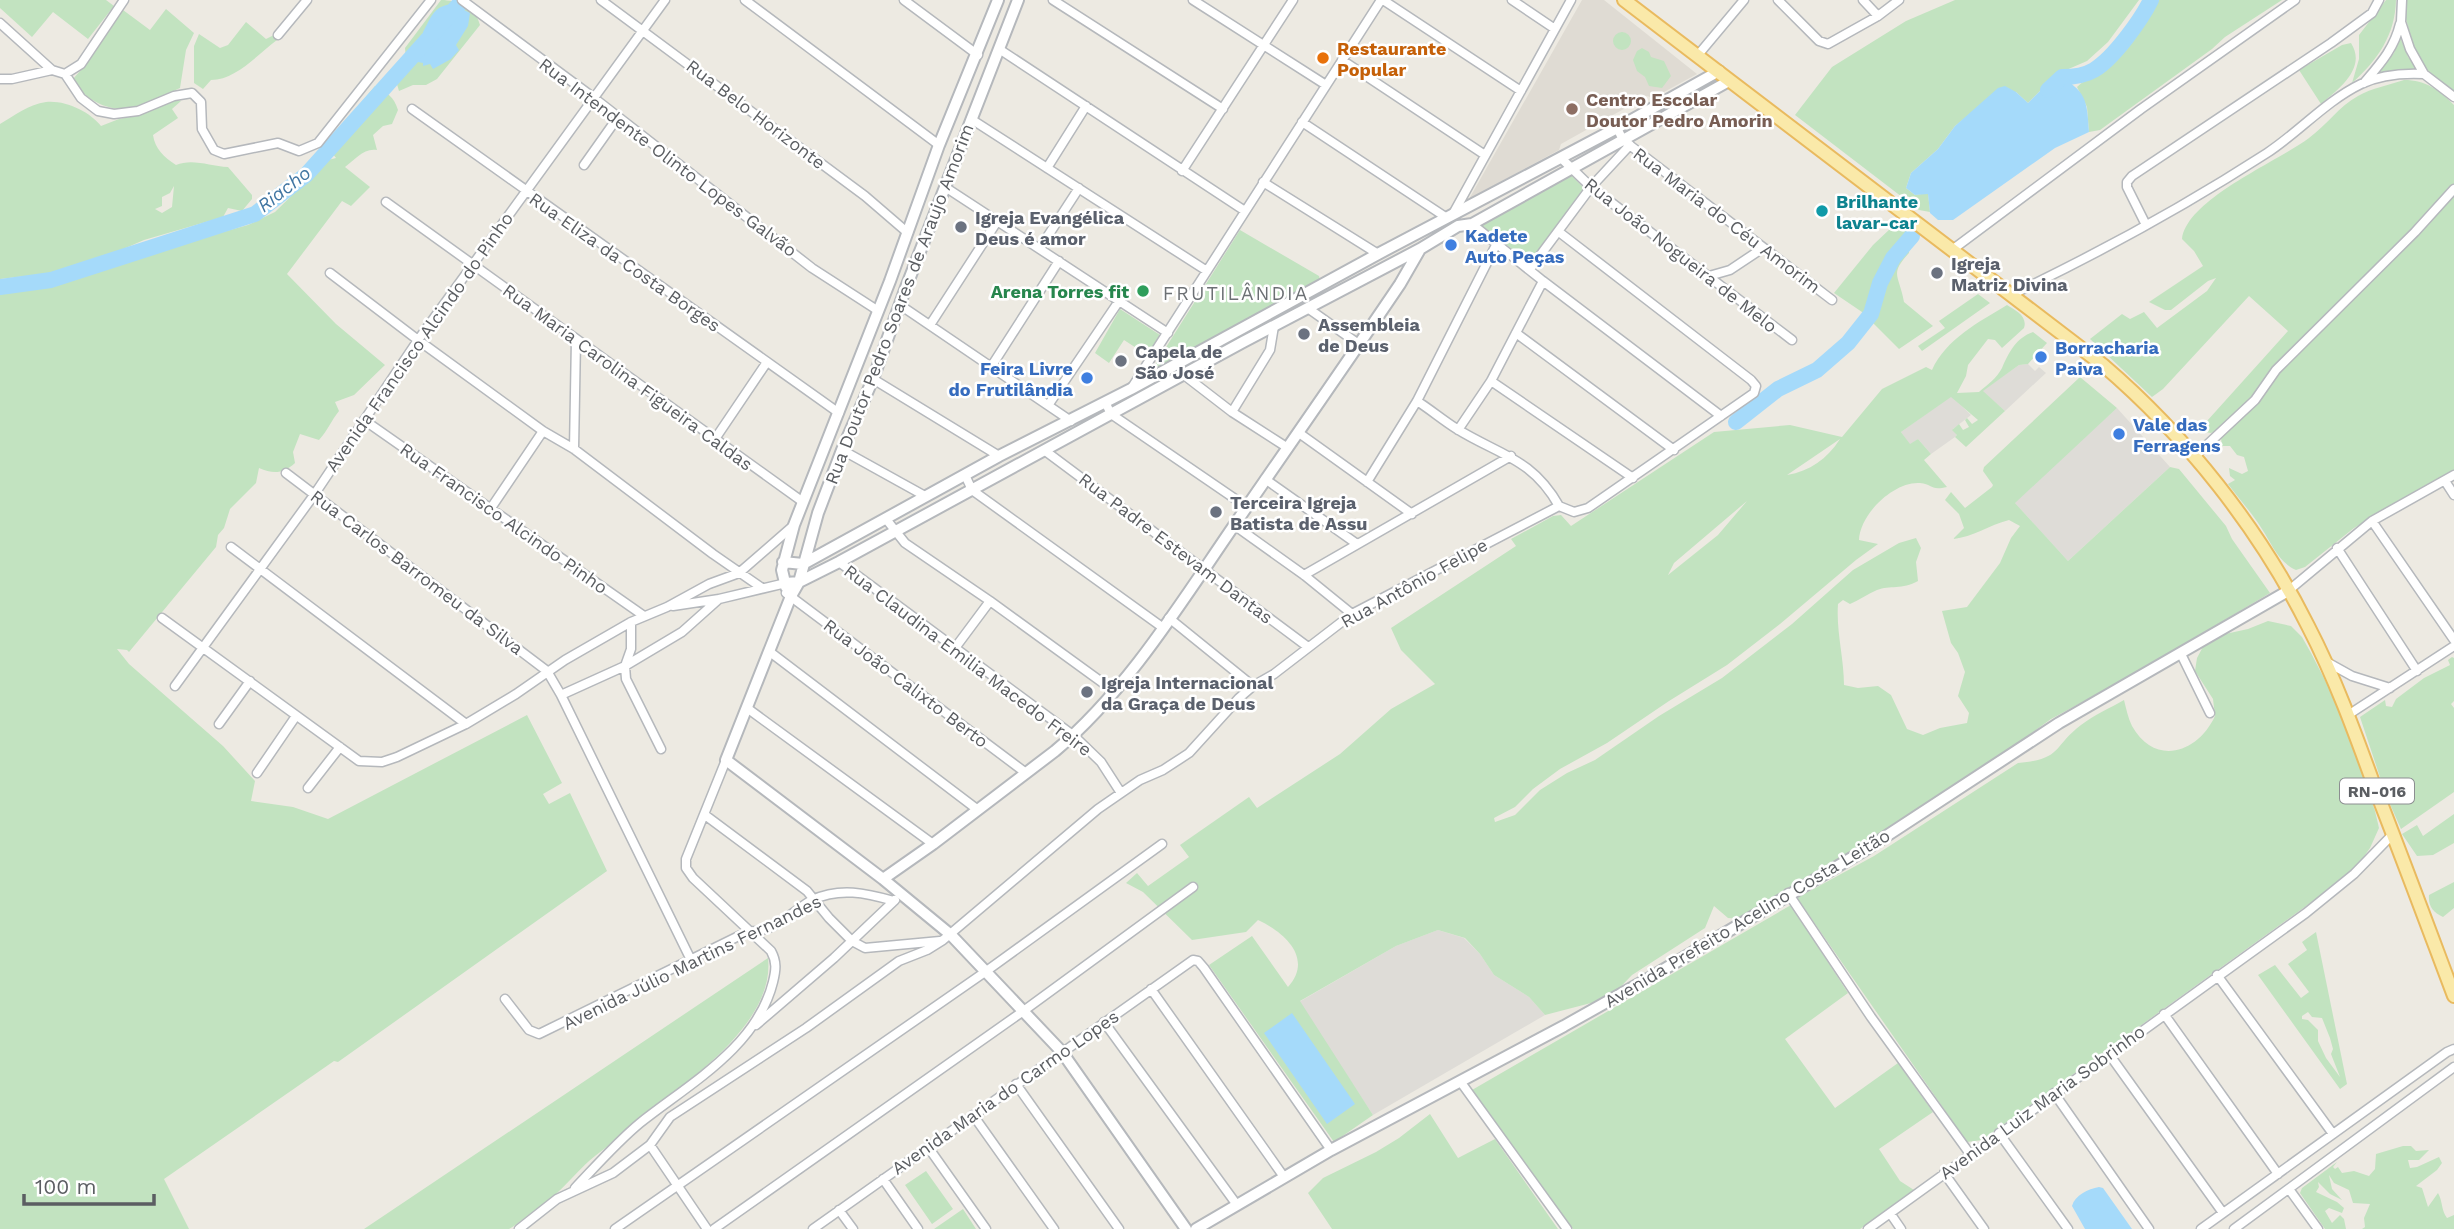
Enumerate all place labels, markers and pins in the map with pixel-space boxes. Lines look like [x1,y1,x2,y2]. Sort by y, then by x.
place label: Restaurante Popular [1337,38,1446,80]
marker: Restaurante Popular [1315,50,1331,66]
place label: Centro Escolar Doutor Pedro Amorin [1586,89,1773,131]
marker: Centro Escolar Doutor Pedro Amorin [1564,101,1580,117]
place label: Brilhante lavar-car [1836,191,1918,233]
marker: Brilhante lavar-car [1814,203,1830,219]
place label: Igreja Evangélica Deus é amor [975,207,1125,249]
marker: Igreja Evangélica Deus é amor [953,219,969,235]
place label: Kadete Auto Peças [1465,225,1565,267]
marker: Kadete Auto Peças [1443,237,1459,253]
place label: Igreja Matriz Divina [1951,253,2068,295]
marker: Igreja Matriz Divina [1929,265,1945,281]
place label: Arena Torres fit [991,281,1129,302]
marker: Arena Torres fit [1135,283,1151,299]
place label: Assembleia de Deus [1318,314,1420,356]
marker: Assembleia de Deus [1296,326,1312,342]
place label: Borracharia Paiva [2055,337,2160,379]
place label: Capela de São José [1135,341,1223,383]
marker: Borracharia Paiva [2033,349,2049,365]
marker: Capela de São José [1113,353,1129,369]
place label: Feira Livre do Frutilândia [949,358,1074,400]
marker: Feira Livre do Frutilândia [1079,370,1095,386]
place label: Vale das Ferragens [2133,414,2221,456]
marker: Vale das Ferragens [2111,426,2127,442]
place label: Terceira Igreja Batista de Assu [1230,492,1367,534]
marker: Terceira Igreja Batista de Assu [1208,504,1224,520]
place label: Igreja Internacional da Graça de Deus [1101,672,1273,714]
marker: Igreja Internacional da Graça de Deus [1079,684,1095,700]

